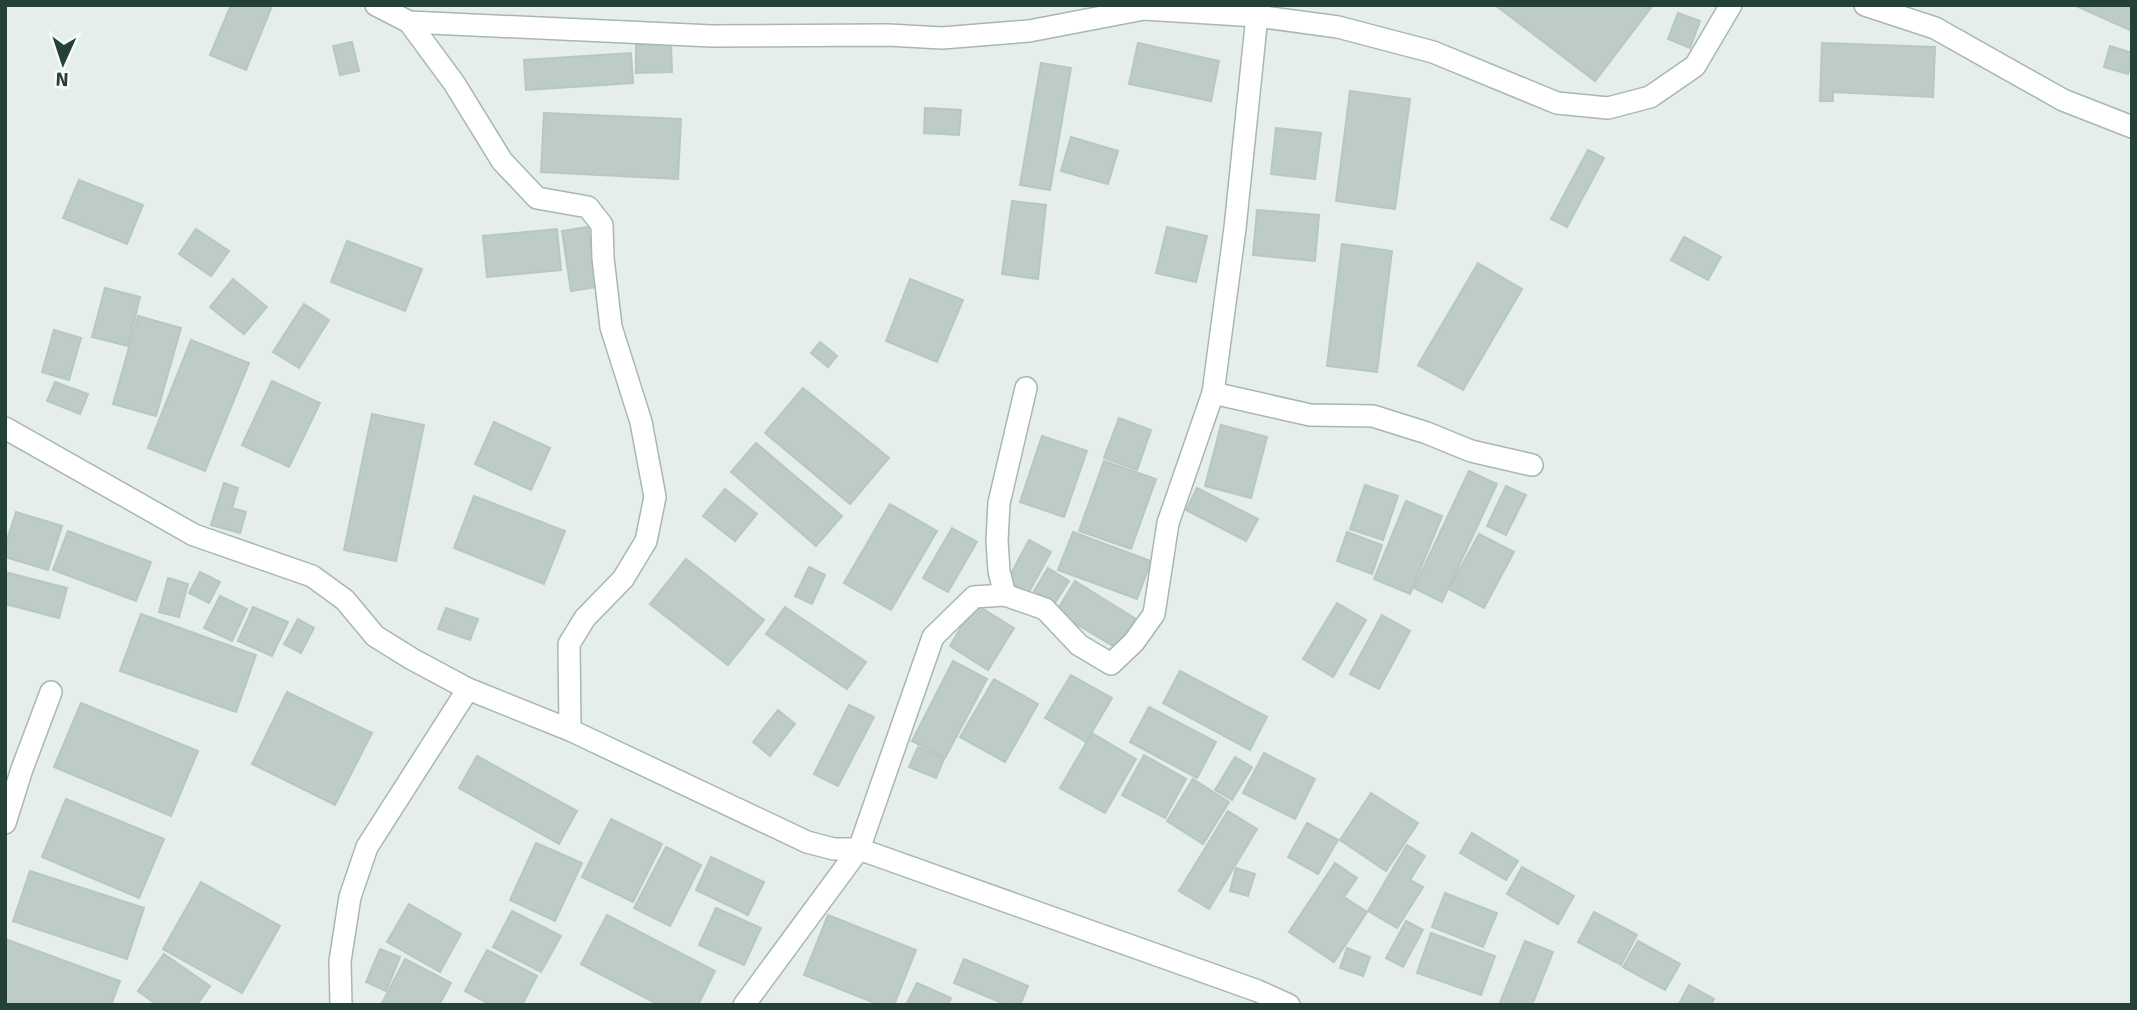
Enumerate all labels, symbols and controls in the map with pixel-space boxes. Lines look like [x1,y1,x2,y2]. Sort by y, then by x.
north arrow [28,28,98,98]
text: N [55,67,69,91]

